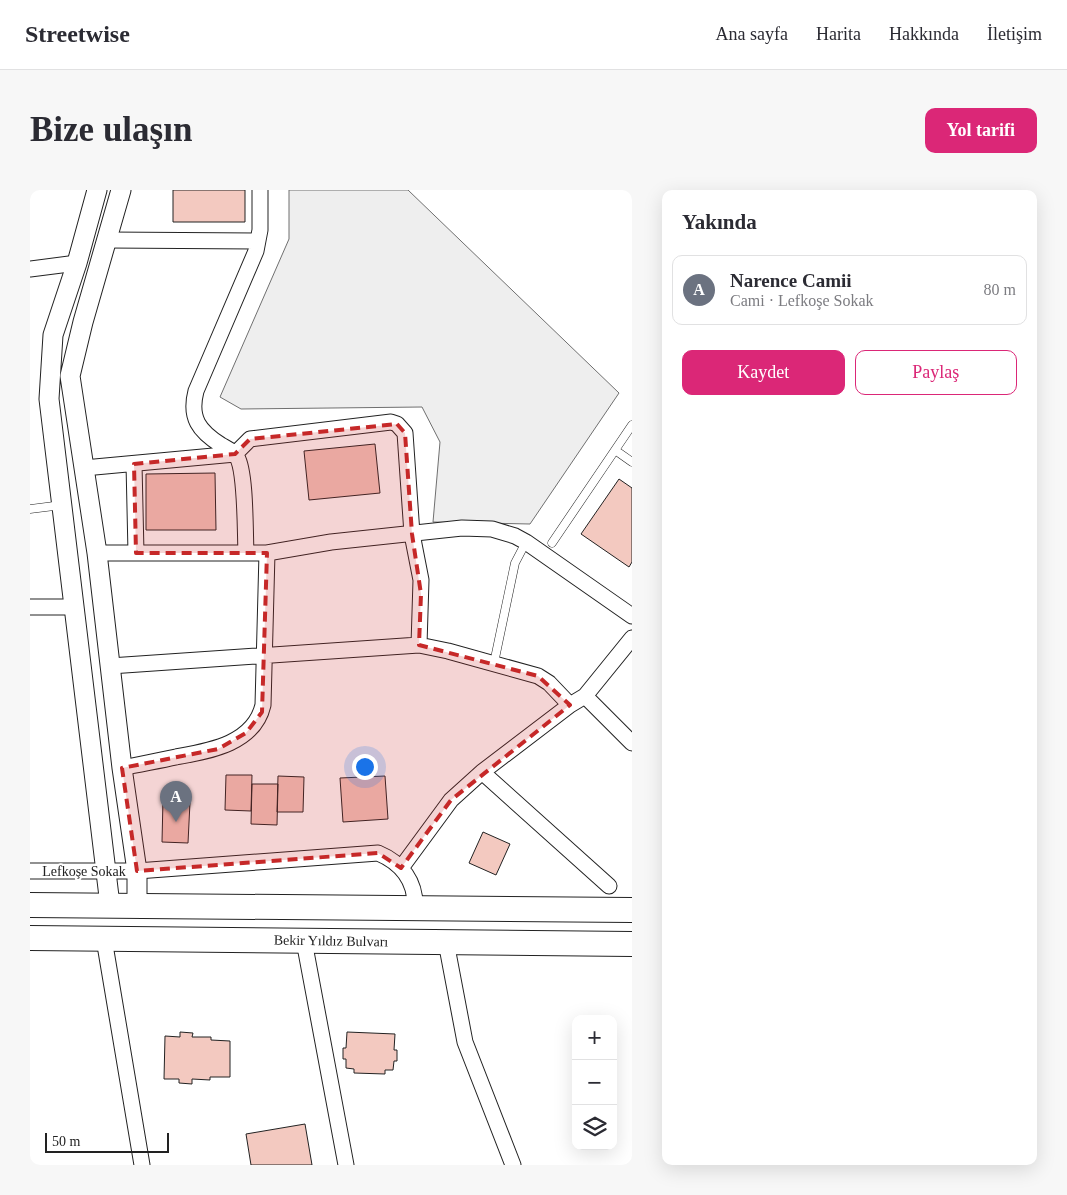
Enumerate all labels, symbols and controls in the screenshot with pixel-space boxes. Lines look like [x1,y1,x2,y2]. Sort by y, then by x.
text: Streetwise [25,21,130,47]
text: Ana sayfa [716,24,788,44]
text: Harita [816,24,861,44]
text: Hakkında [889,24,959,44]
text: İletişim [987,24,1042,44]
button: Yol tarifi [925,108,1037,153]
text: Bize ulaşın [30,110,192,149]
text: Yakında [682,210,757,234]
text: Narence Camii [730,270,852,291]
text: A [693,281,705,298]
text: 80 m [984,281,1016,298]
text: Cami · Lefkoşe Sokak [730,292,874,309]
button: Kaydet [682,350,845,395]
button: Paylaş [855,350,1017,395]
your location [352,754,378,780]
pin: A [160,781,192,822]
street label: Lefkoşe Sokak [42,864,126,879]
street label: Bekir Yıldız Bulvarı [274,933,389,950]
map controls [572,1015,617,1150]
button: + [572,1015,617,1060]
button: − [572,1060,617,1105]
button: layers [572,1105,617,1150]
scale bar [45,1130,169,1153]
text: 50 m [52,1134,80,1149]

